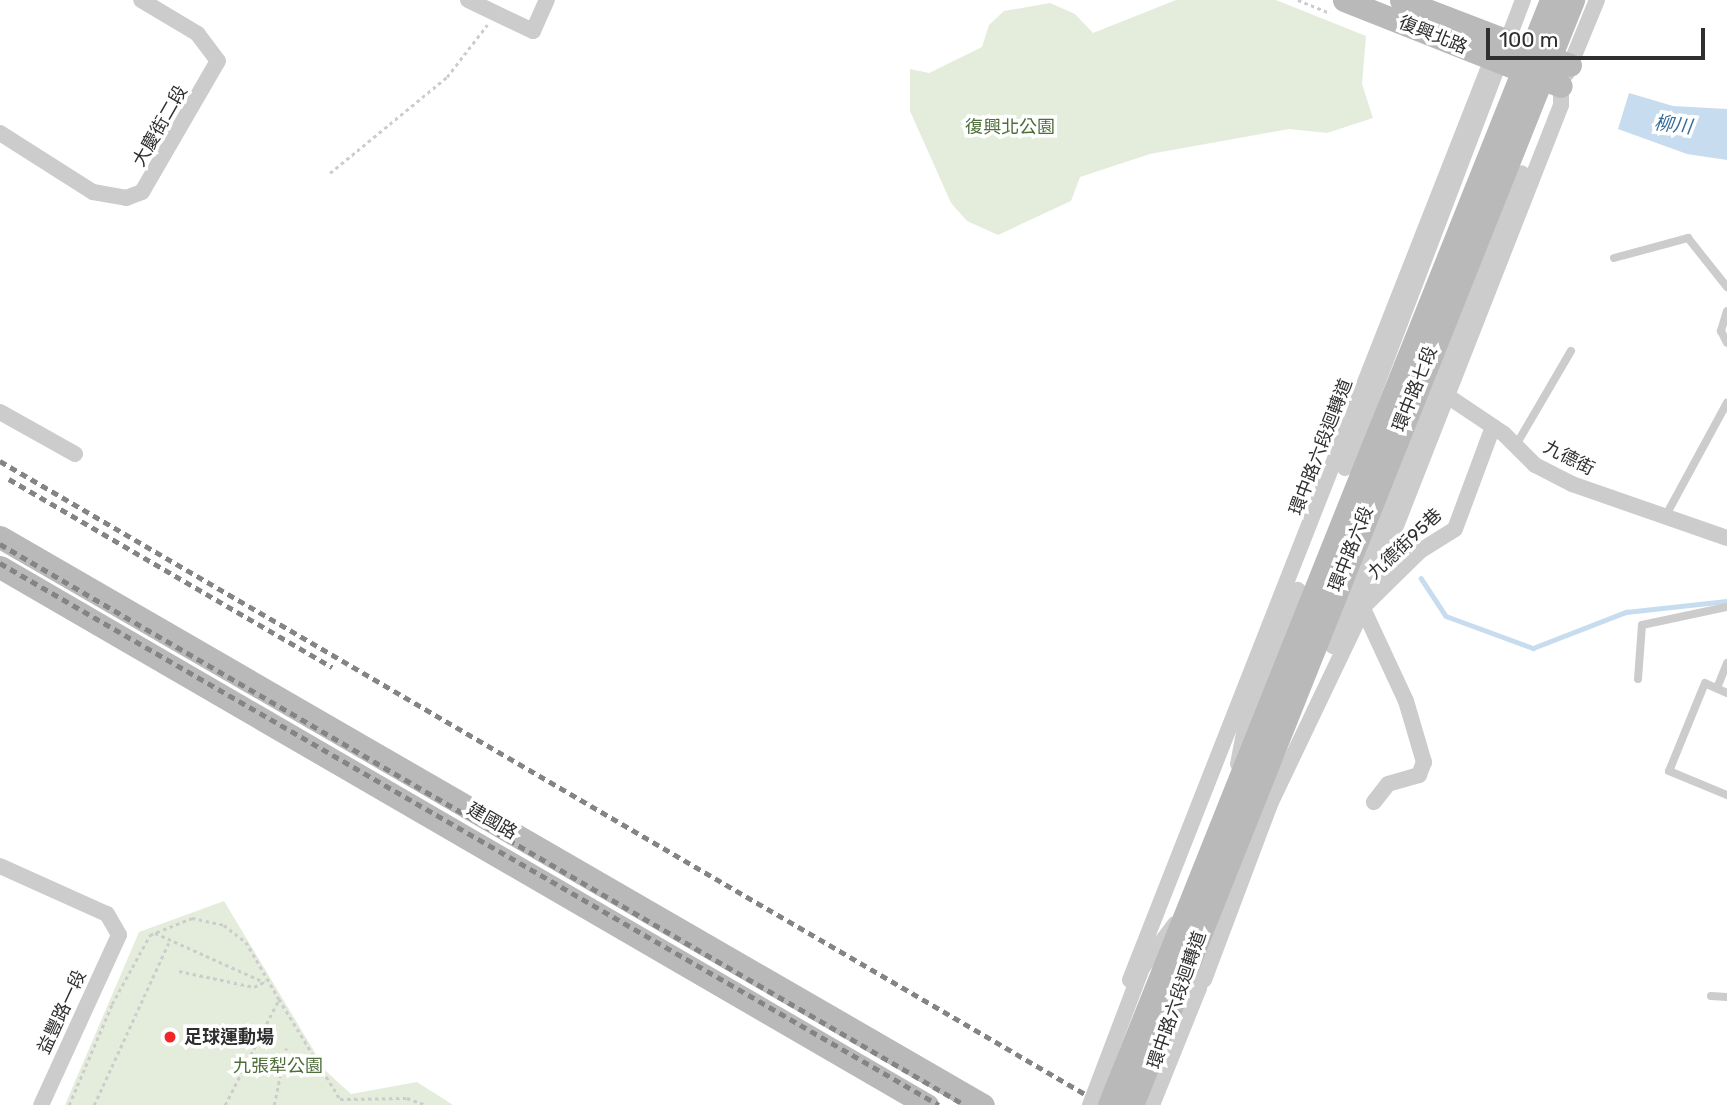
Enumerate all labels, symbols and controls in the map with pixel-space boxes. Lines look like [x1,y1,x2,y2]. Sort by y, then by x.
street label: 復興北路 [1396,12,1470,58]
scale bar [1489,14,1708,58]
text: 100 m [1499,27,1558,52]
street label: 大慶街二段 [128,82,192,170]
water label: 柳川 [1653,111,1693,139]
park label: 復興北公園 [965,116,1055,138]
street label: 環中路七段 [1388,343,1442,435]
street label: 環中路六段迴轉道 [1285,376,1357,518]
street label: 九德街 [1540,436,1598,480]
street label: 環中路六段 [1324,503,1378,595]
street label: 九德街95巷 [1363,504,1447,584]
street label: 建國路 [463,798,521,844]
street label: 環中路六段迴轉道 [1143,928,1211,1072]
street label: 益豐路一段 [33,967,91,1057]
place label: 足球運動場 [184,1026,274,1048]
marker: 足球運動場 [162,1029,178,1045]
park label: 九張犁公園 [233,1055,323,1077]

